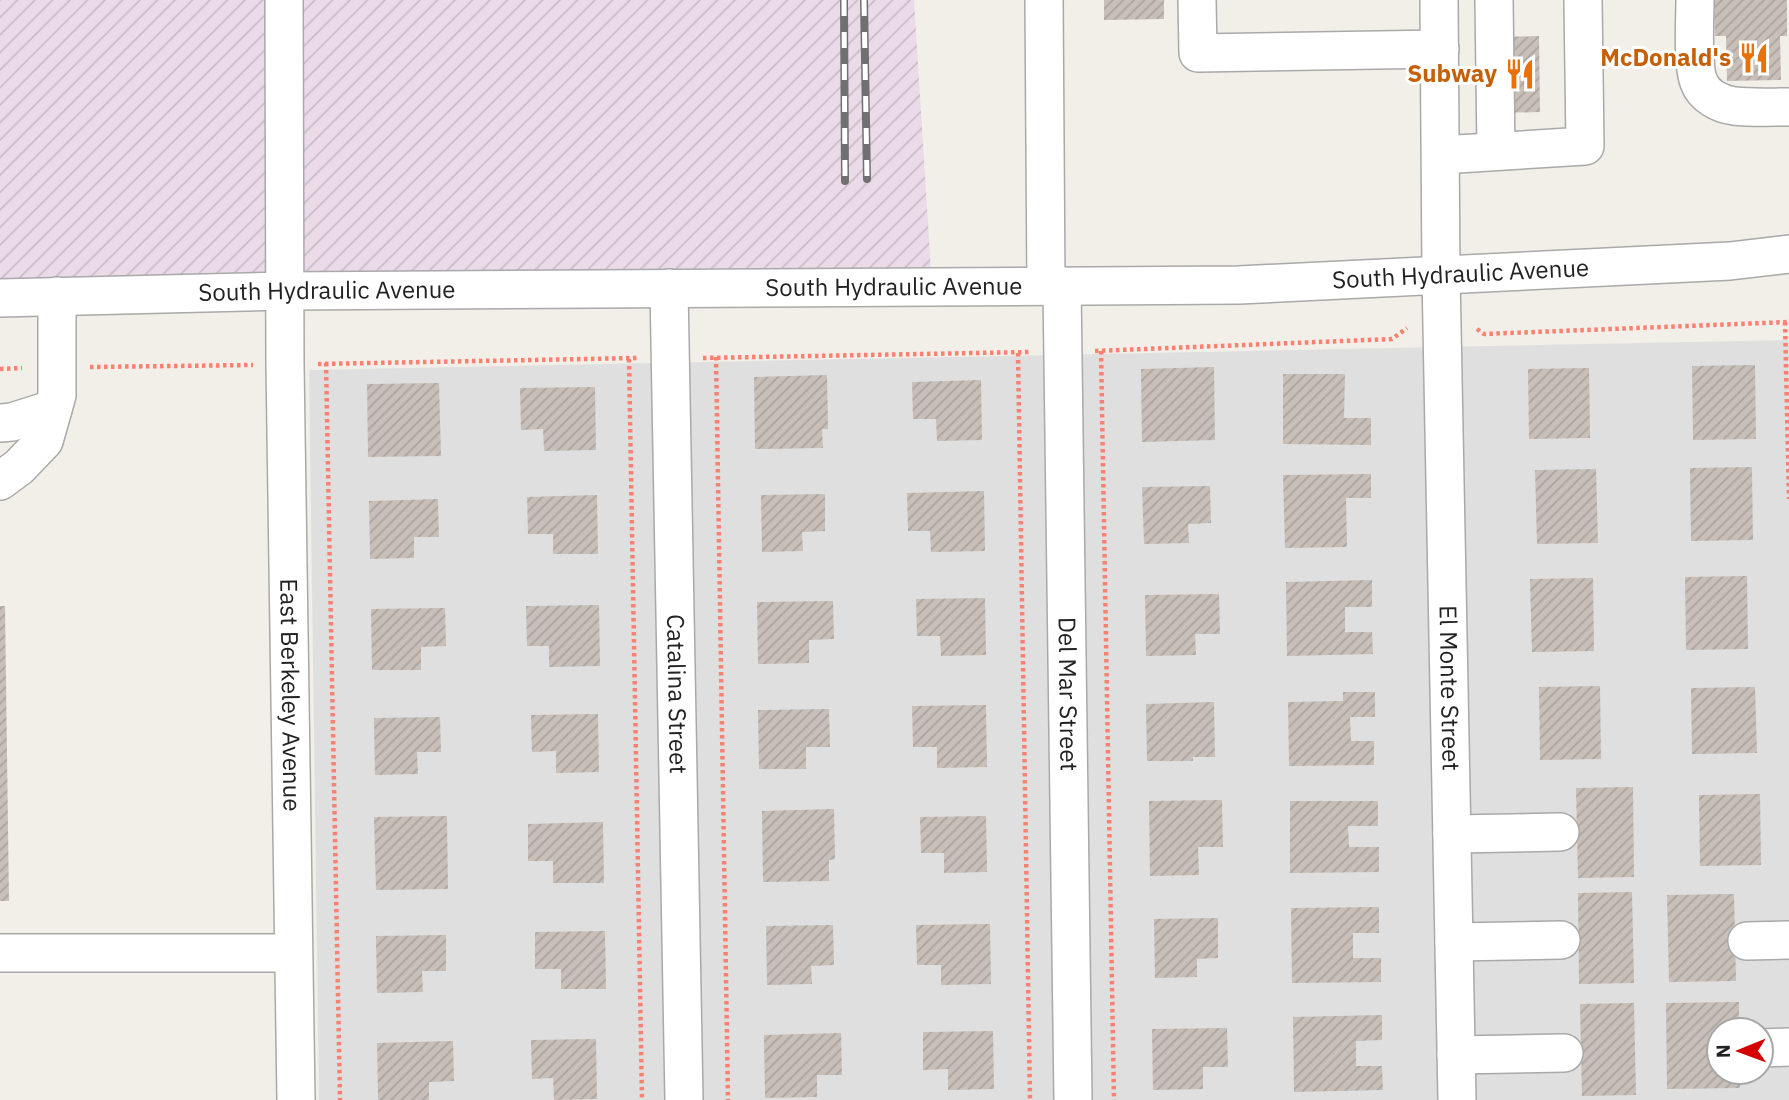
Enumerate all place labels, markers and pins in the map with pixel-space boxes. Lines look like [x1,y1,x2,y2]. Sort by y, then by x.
place label: McDonald's [1600,41,1731,73]
restaurant icon: McDonald's [1737,41,1771,75]
place label: Subway [1407,57,1497,89]
restaurant icon: Subway [1503,57,1537,91]

